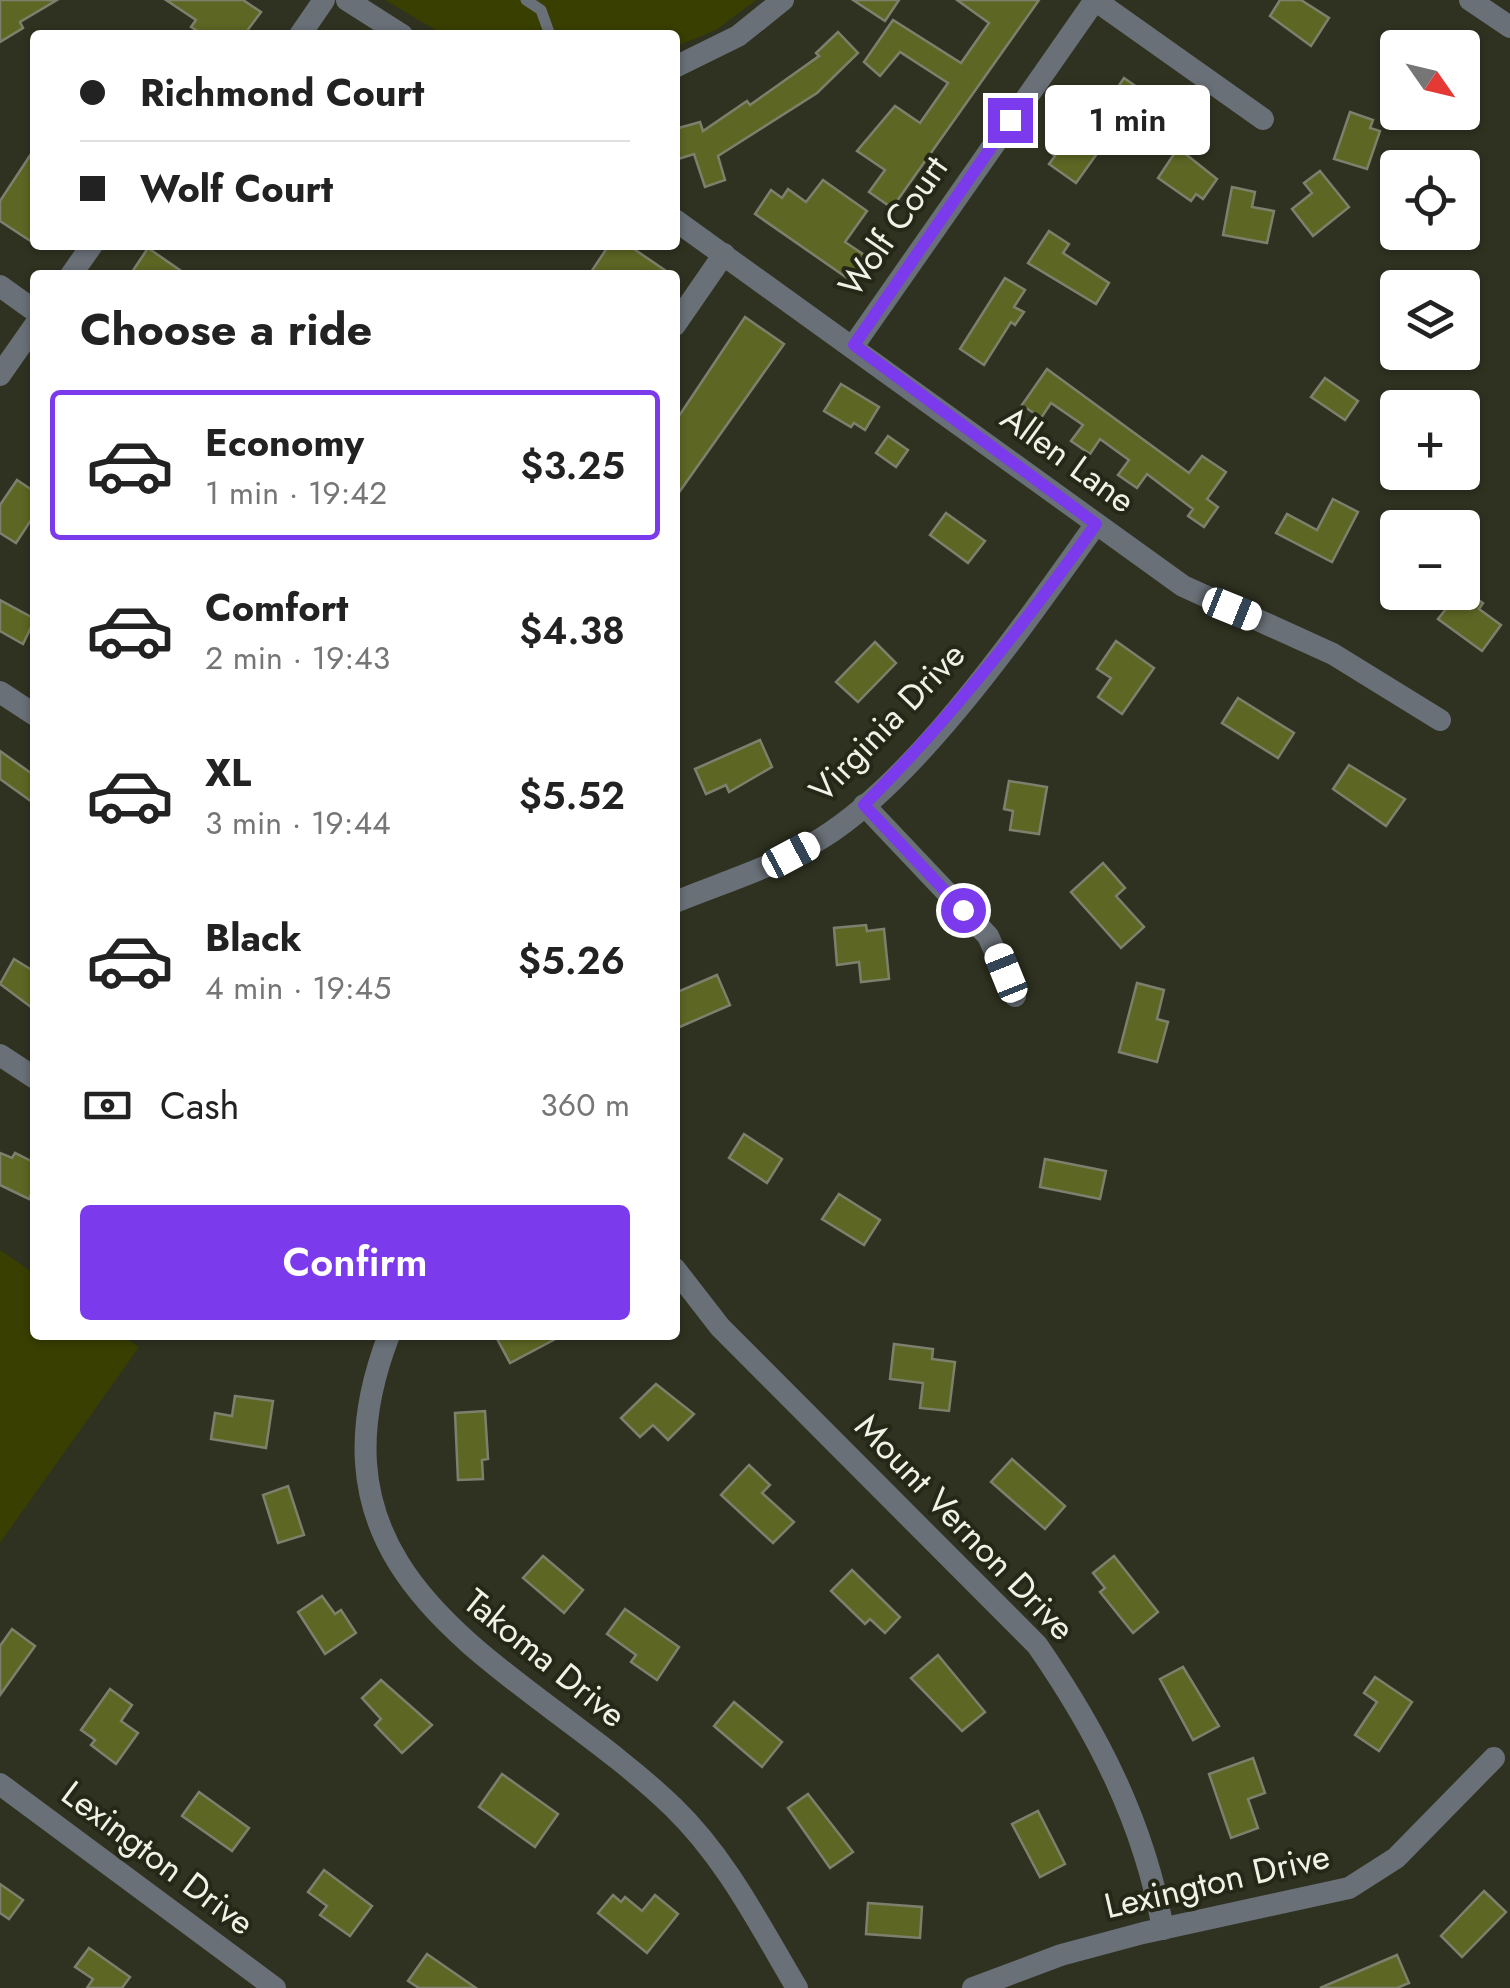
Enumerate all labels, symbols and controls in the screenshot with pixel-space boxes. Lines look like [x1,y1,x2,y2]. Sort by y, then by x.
north arrow [1380,30,1480,130]
map controls [1380,30,1480,610]
text: Richmond Court [140,65,424,120]
callout: 1 min [1045,85,1210,155]
text: 1 min [1089,97,1166,143]
route end [988,98,1033,143]
street label: Wolf Court [826,145,960,306]
button: locate [1380,150,1480,250]
text: Wolf Court [140,161,333,216]
button: layers [1380,270,1480,370]
text: Choose a ride [80,297,372,362]
button: + [1380,390,1480,490]
street label: Allen Lane [991,393,1145,525]
text: Economy [205,415,364,470]
icon: car [85,420,175,510]
text: $3.25 [520,438,625,493]
text: 1 min · 19:42 [205,470,387,516]
button: − [1380,510,1480,610]
text: Comfort [205,580,348,635]
car [1199,584,1265,634]
icon: car [85,585,175,675]
text: $4.38 [519,603,625,658]
street label: Virginia Drive [798,631,976,813]
text: 2 min · 19:43 [205,635,390,681]
text: XL [205,745,251,800]
icon: car [85,750,175,840]
text: $5.52 [519,768,625,823]
text: 3 min · 19:44 [205,800,391,846]
car [757,828,825,882]
route start [941,888,986,933]
text: Black [205,910,302,965]
icon: car [85,915,175,1005]
text: $5.26 [518,933,625,988]
car [981,940,1031,1006]
text: 4 min · 19:45 [205,965,391,1011]
icon: cash [80,1078,135,1133]
text: Cash [160,1078,240,1133]
text: 360 m [540,1082,630,1128]
button: Confirm [80,1205,630,1320]
street label: Mount Vernon Drive [844,1403,1086,1651]
street label: Takoma Drive [453,1577,637,1739]
street label: Lexington Drive [51,1769,265,1947]
street label: Lexington Drive [1100,1831,1334,1931]

